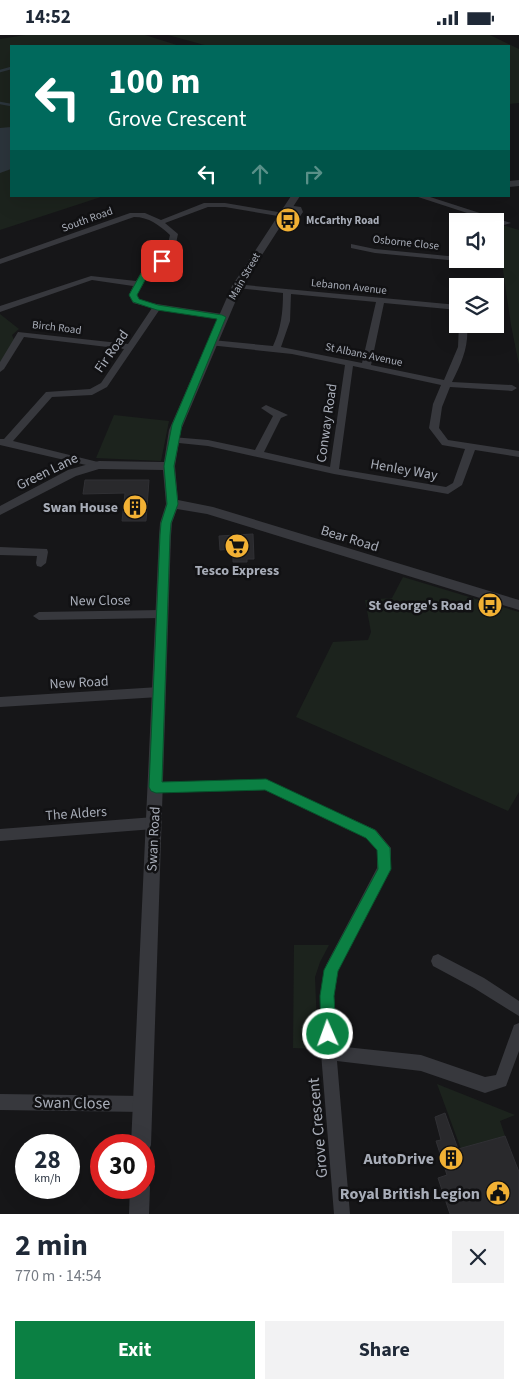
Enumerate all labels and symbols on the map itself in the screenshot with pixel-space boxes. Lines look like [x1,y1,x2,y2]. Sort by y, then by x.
street label: South Road [60,203,115,236]
bus stop icon: McCarthy Road [275,207,301,233]
place label: McCarthy Road [306,213,379,228]
street label: Osborne Close [372,232,440,253]
pin [141,240,183,282]
street label: Main Street [225,250,264,303]
street label: Lebanon Avenue [310,275,388,298]
street label: Birch Road [31,317,83,338]
street label: Fir Road [90,326,134,377]
street label: St Albans Avenue [324,339,404,370]
street label: Conway Road [312,382,342,464]
street label: Green Lane [13,448,82,495]
street label: Henley Way [369,454,440,486]
building icon: Swan House [122,494,148,520]
place label: Swan House [43,498,118,518]
street label: Bear Road [318,521,381,557]
supermarket icon: Tesco Express [224,533,250,559]
place label: Tesco Express [195,561,279,581]
street label: New Close [69,590,131,612]
bus stop icon: St George's Road [477,592,503,618]
place label: St George's Road [368,596,472,616]
street label: New Road [49,671,109,695]
street label: The Alders [45,802,108,826]
street label: Swan Road [142,806,166,872]
position arrow [301,1007,353,1059]
street label: Grove Crescent [303,1076,333,1179]
street label: Swan Close [34,1091,110,1115]
speed limit sign: 30 [90,1134,155,1199]
building icon: AutoDrive [438,1145,464,1171]
place label: AutoDrive [363,1148,434,1170]
public building icon: Royal British Legion [485,1180,511,1206]
place label: Royal British Legion [340,1183,480,1205]

